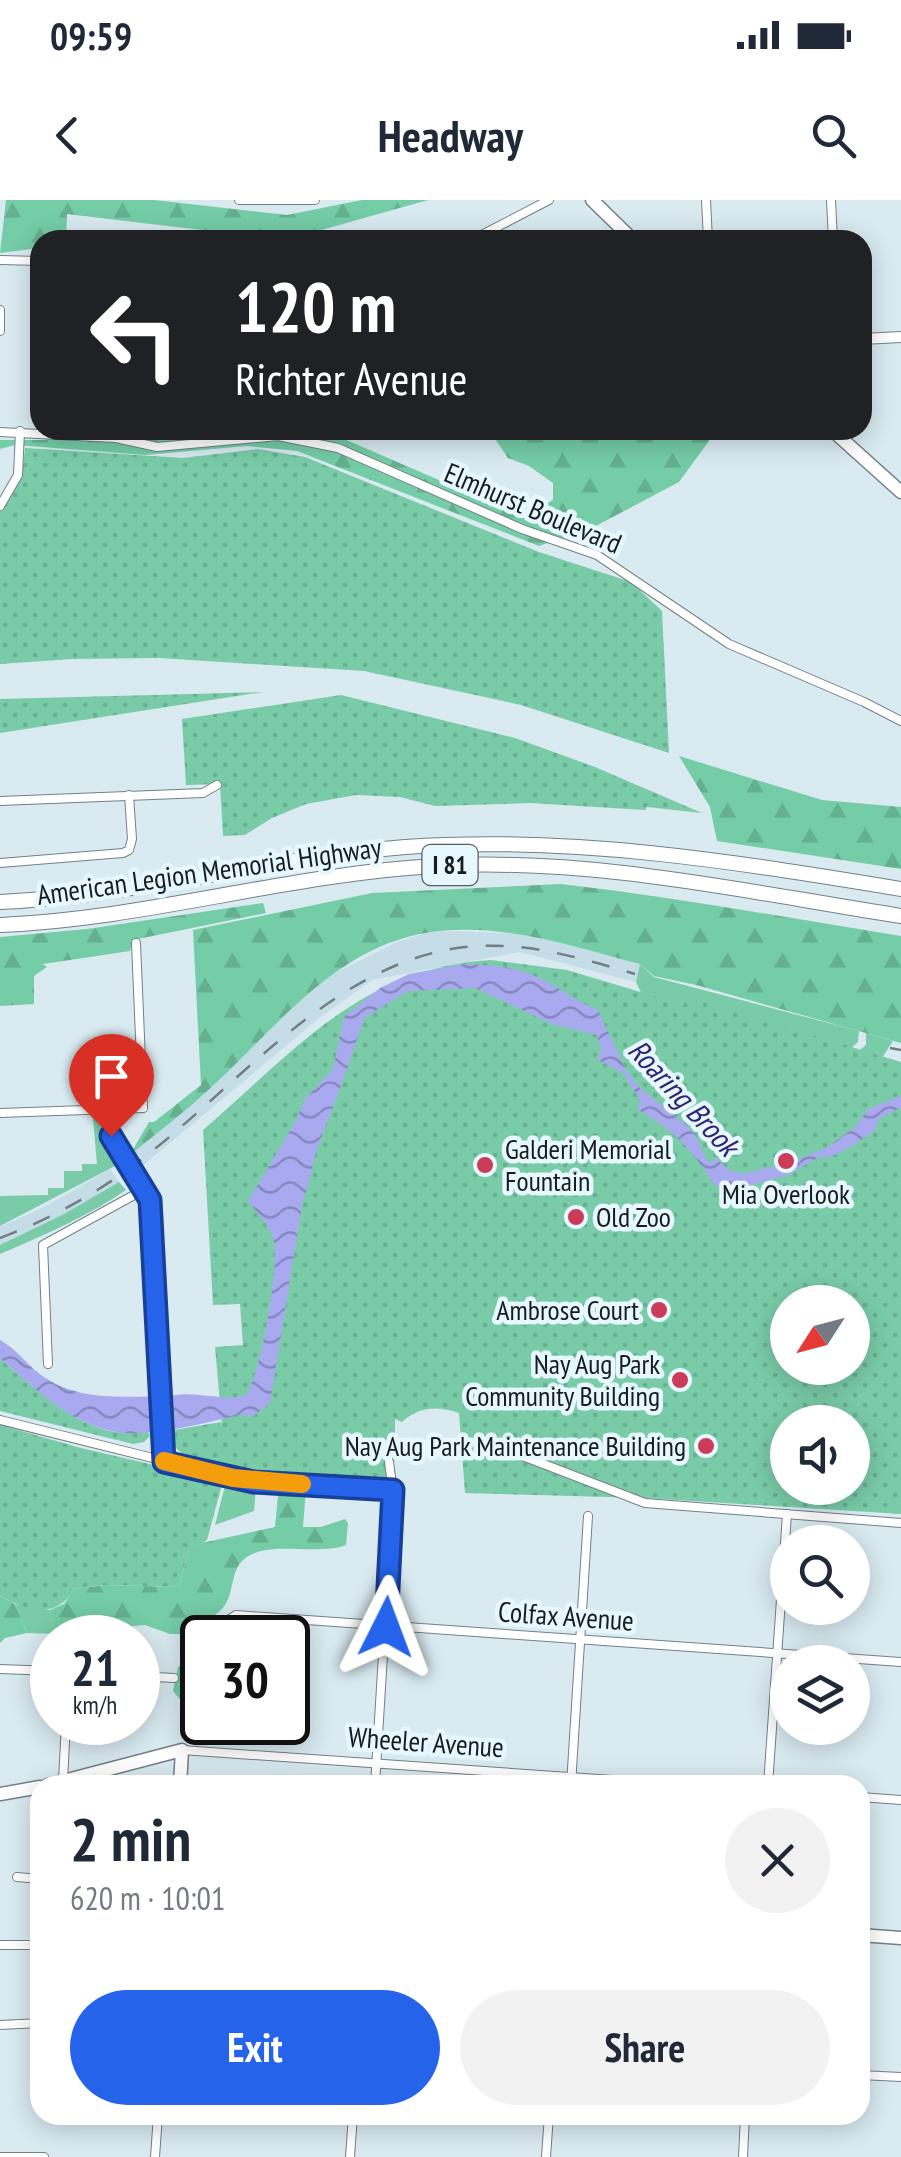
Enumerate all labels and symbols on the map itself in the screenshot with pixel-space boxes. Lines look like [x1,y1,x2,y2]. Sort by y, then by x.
street label: Elmhurst Boulevard [439,454,627,561]
street label: American Legion Memorial Highway [34,828,384,913]
road number: I 81 [422,845,478,885]
water label: Roaring Brook [620,1031,750,1166]
pin [69,1034,154,1137]
place label: Galderi Memorial Fountain [505,1130,672,1199]
marker: Mia Overlook [775,1150,797,1172]
marker: Galderi Memorial Fountain [474,1154,496,1176]
place label: Mia Overlook [722,1175,850,1212]
place label: Old Zoo [596,1198,671,1235]
marker: Old Zoo [565,1206,587,1228]
north arrow [770,1285,870,1385]
place label: Ambrose Court [496,1291,639,1328]
marker: Ambrose Court [648,1299,670,1321]
place label: Nay Aug Park Community Building [465,1345,660,1414]
marker: Nay Aug Park Community Building [669,1369,691,1391]
place label: Nay Aug Park Maintenance Building [345,1427,686,1464]
marker: Nay Aug Park Maintenance Building [695,1435,717,1457]
position arrow [334,1575,438,1679]
street label: Colfax Avenue [497,1592,635,1639]
speed limit sign: 30 [180,1615,310,1745]
street label: Wheeler Avenue [347,1718,505,1765]

